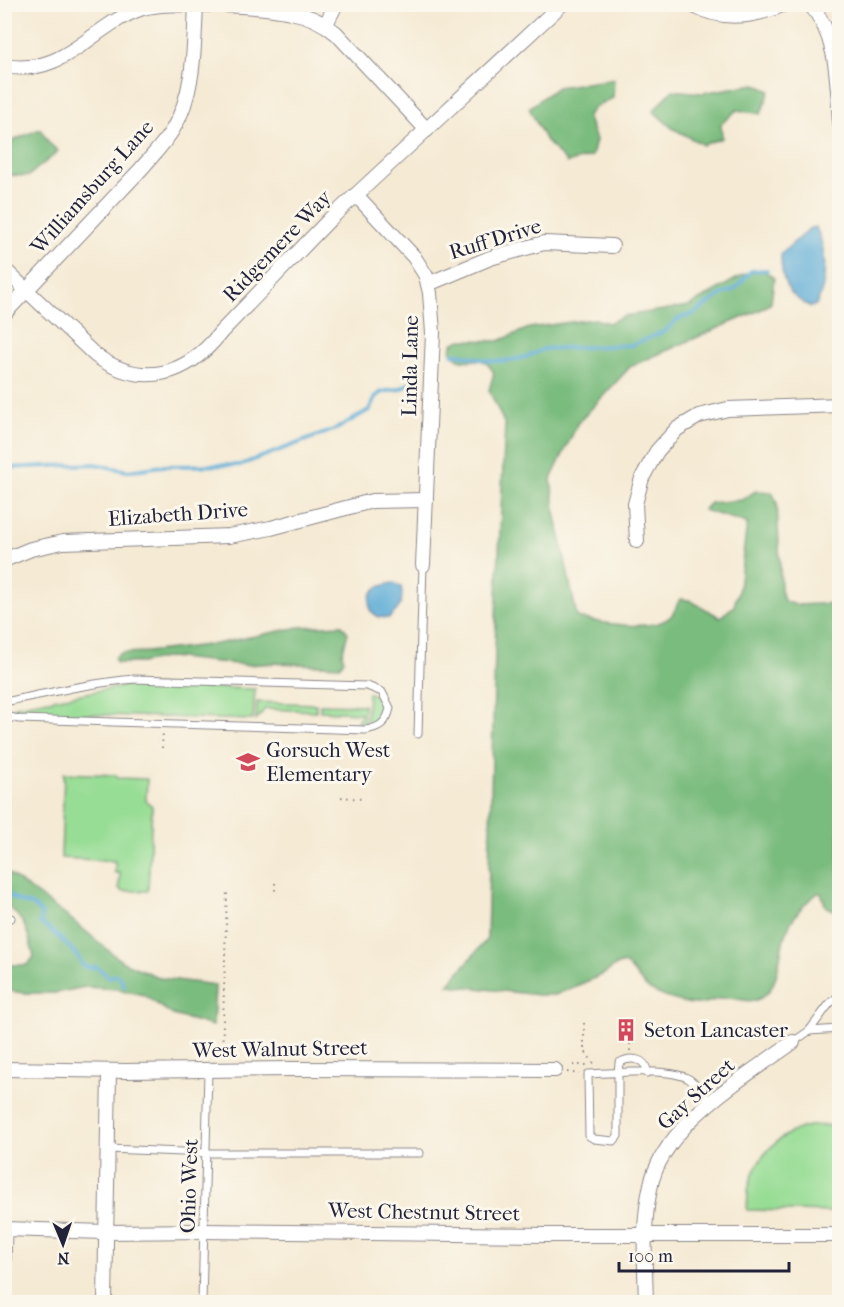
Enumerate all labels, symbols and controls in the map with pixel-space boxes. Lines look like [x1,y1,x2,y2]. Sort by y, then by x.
street label: Williamsburg Lane [25,115,158,260]
street label: Ridgemere Way [218,185,337,307]
street label: Ruff Drive [446,214,544,264]
street label: Linda Lane [397,315,423,417]
street label: Elizabeth Drive [107,497,249,531]
place label: Gorsuch West Elementary [266,738,391,786]
school or university icon: Gorsuch West Elementary [235,749,261,775]
building icon: Seton Lancaster [613,1017,639,1043]
place label: Seton Lancaster [644,1018,788,1042]
street label: West Walnut Street [191,1035,368,1063]
street label: Gay Street [653,1053,740,1135]
street label: Ohio West [175,1138,203,1234]
street label: West Chestnut Street [327,1198,521,1226]
north arrow [33,1214,93,1274]
scale bar [619,1235,788,1273]
text: 100 m [628,1246,673,1267]
text: N [56,1249,70,1268]

